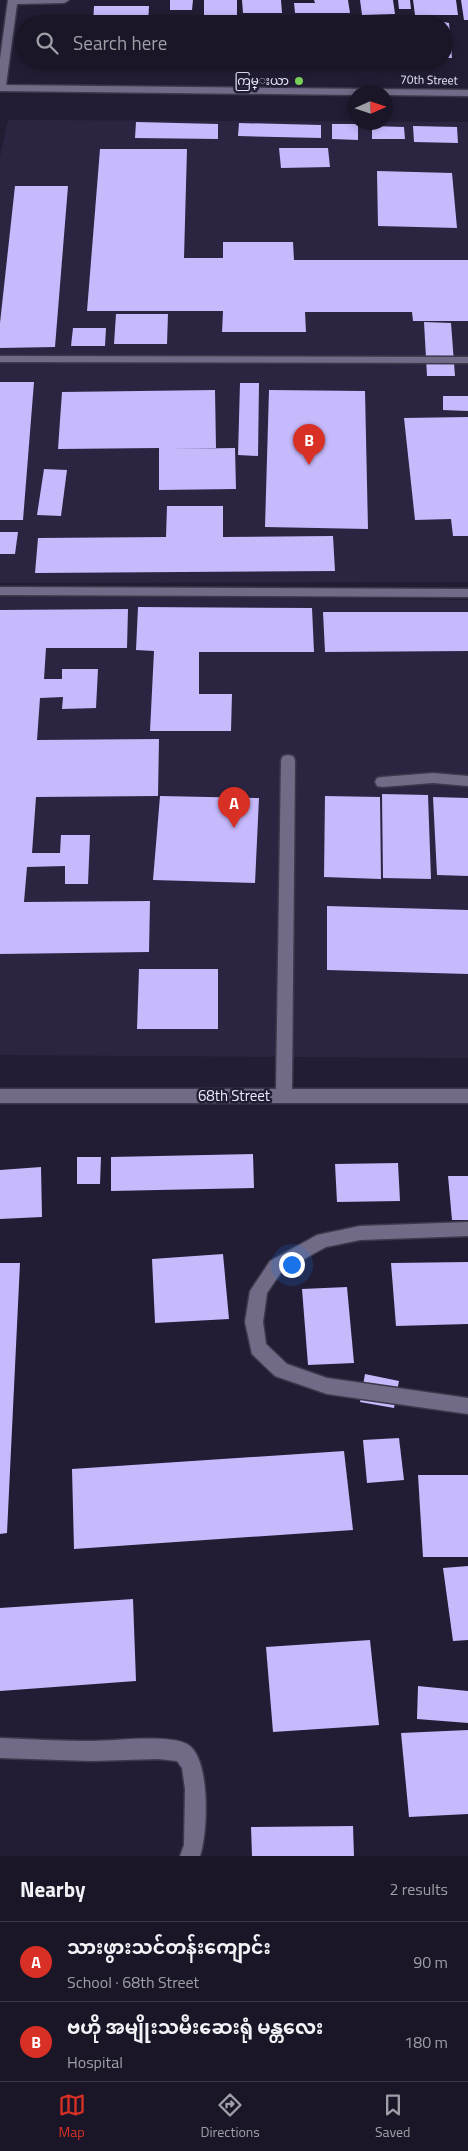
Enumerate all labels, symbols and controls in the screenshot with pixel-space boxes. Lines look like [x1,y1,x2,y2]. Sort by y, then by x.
search box [15,15,453,70]
text: Search here [73,28,167,57]
icon: search [33,29,61,57]
street label: 70th Street [400,69,459,90]
place label: ကြမ္းယာ [234,71,289,91]
marker: ကြမ္းယာ [293,75,305,87]
north arrow [348,85,393,130]
pin: B [293,424,325,465]
pin: A [218,787,250,828]
street label: 68th Street [198,1084,271,1107]
your location [279,1252,305,1278]
text: Nearby [20,1873,85,1905]
text: 2 results [389,1877,448,1901]
text: သားဖွားသင်တန်းကျောင်း [67,1932,271,1961]
text: A [31,1950,41,1974]
text: 90 m [413,1950,448,1974]
text: School · 68th Street [67,1970,199,1994]
text: ဗဟို အမျိုးသမီးဆေးရုံ မန္တလေး [67,2012,323,2041]
text: B [31,2030,41,2054]
text: 180 m [404,2030,448,2054]
text: Hospital [67,2050,123,2074]
tab: Map [58,2091,86,2142]
tab: Directions [201,2091,260,2142]
tab: Saved [375,2091,411,2142]

